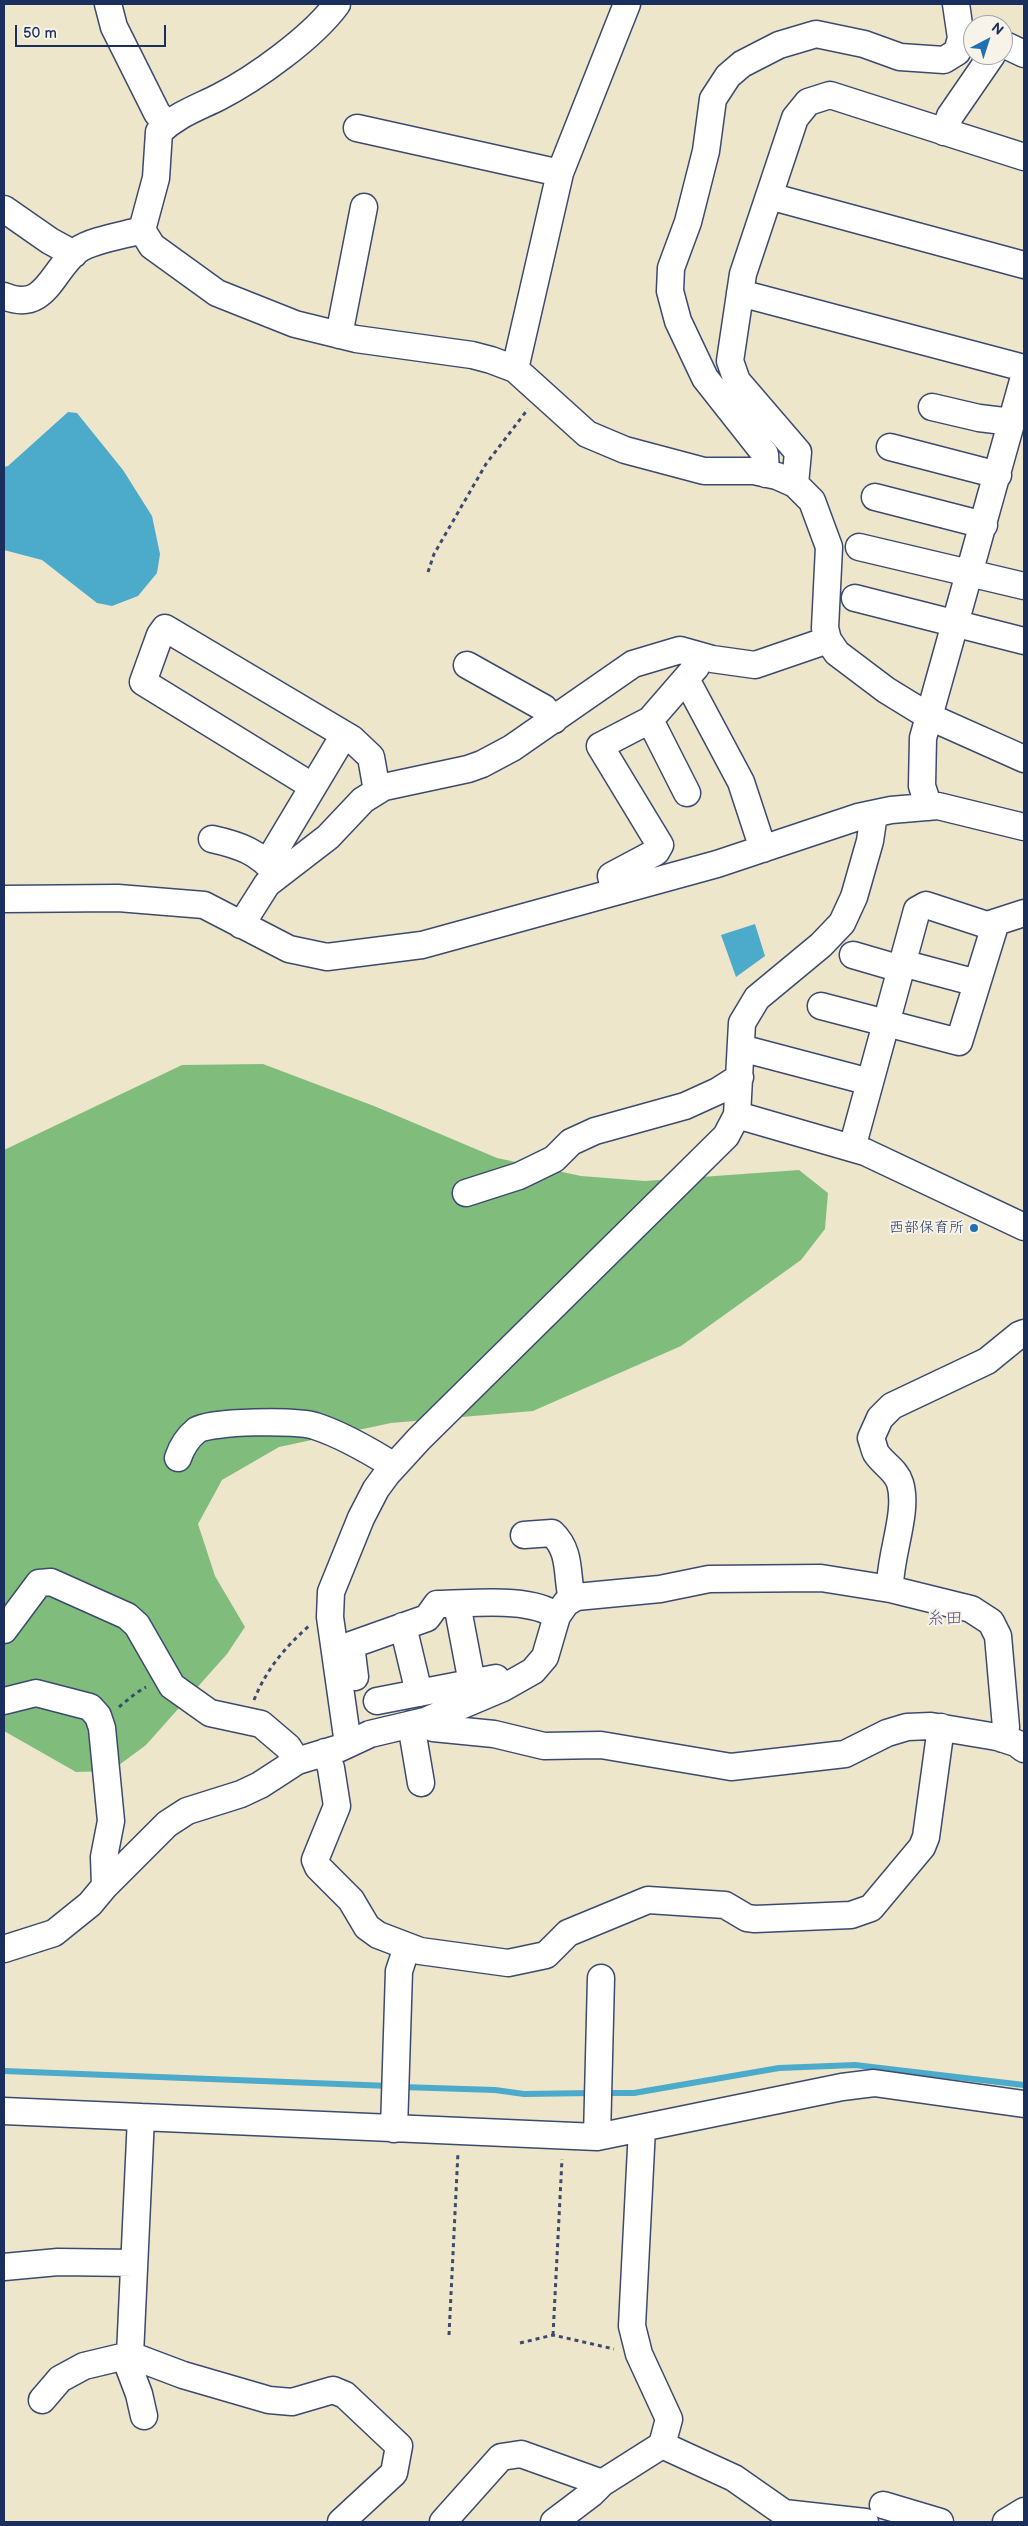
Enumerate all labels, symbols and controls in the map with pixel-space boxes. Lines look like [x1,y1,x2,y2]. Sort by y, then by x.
scale bar [18,15,169,47]
north arrow [963,15,1013,65]
text: N [988,19,1007,39]
text: 50 m [23,24,57,43]
place label: 西部保育所 [889,1219,964,1237]
marker: 西部保育所 [968,1222,980,1234]
district label: 糸田 [927,1608,963,1630]

